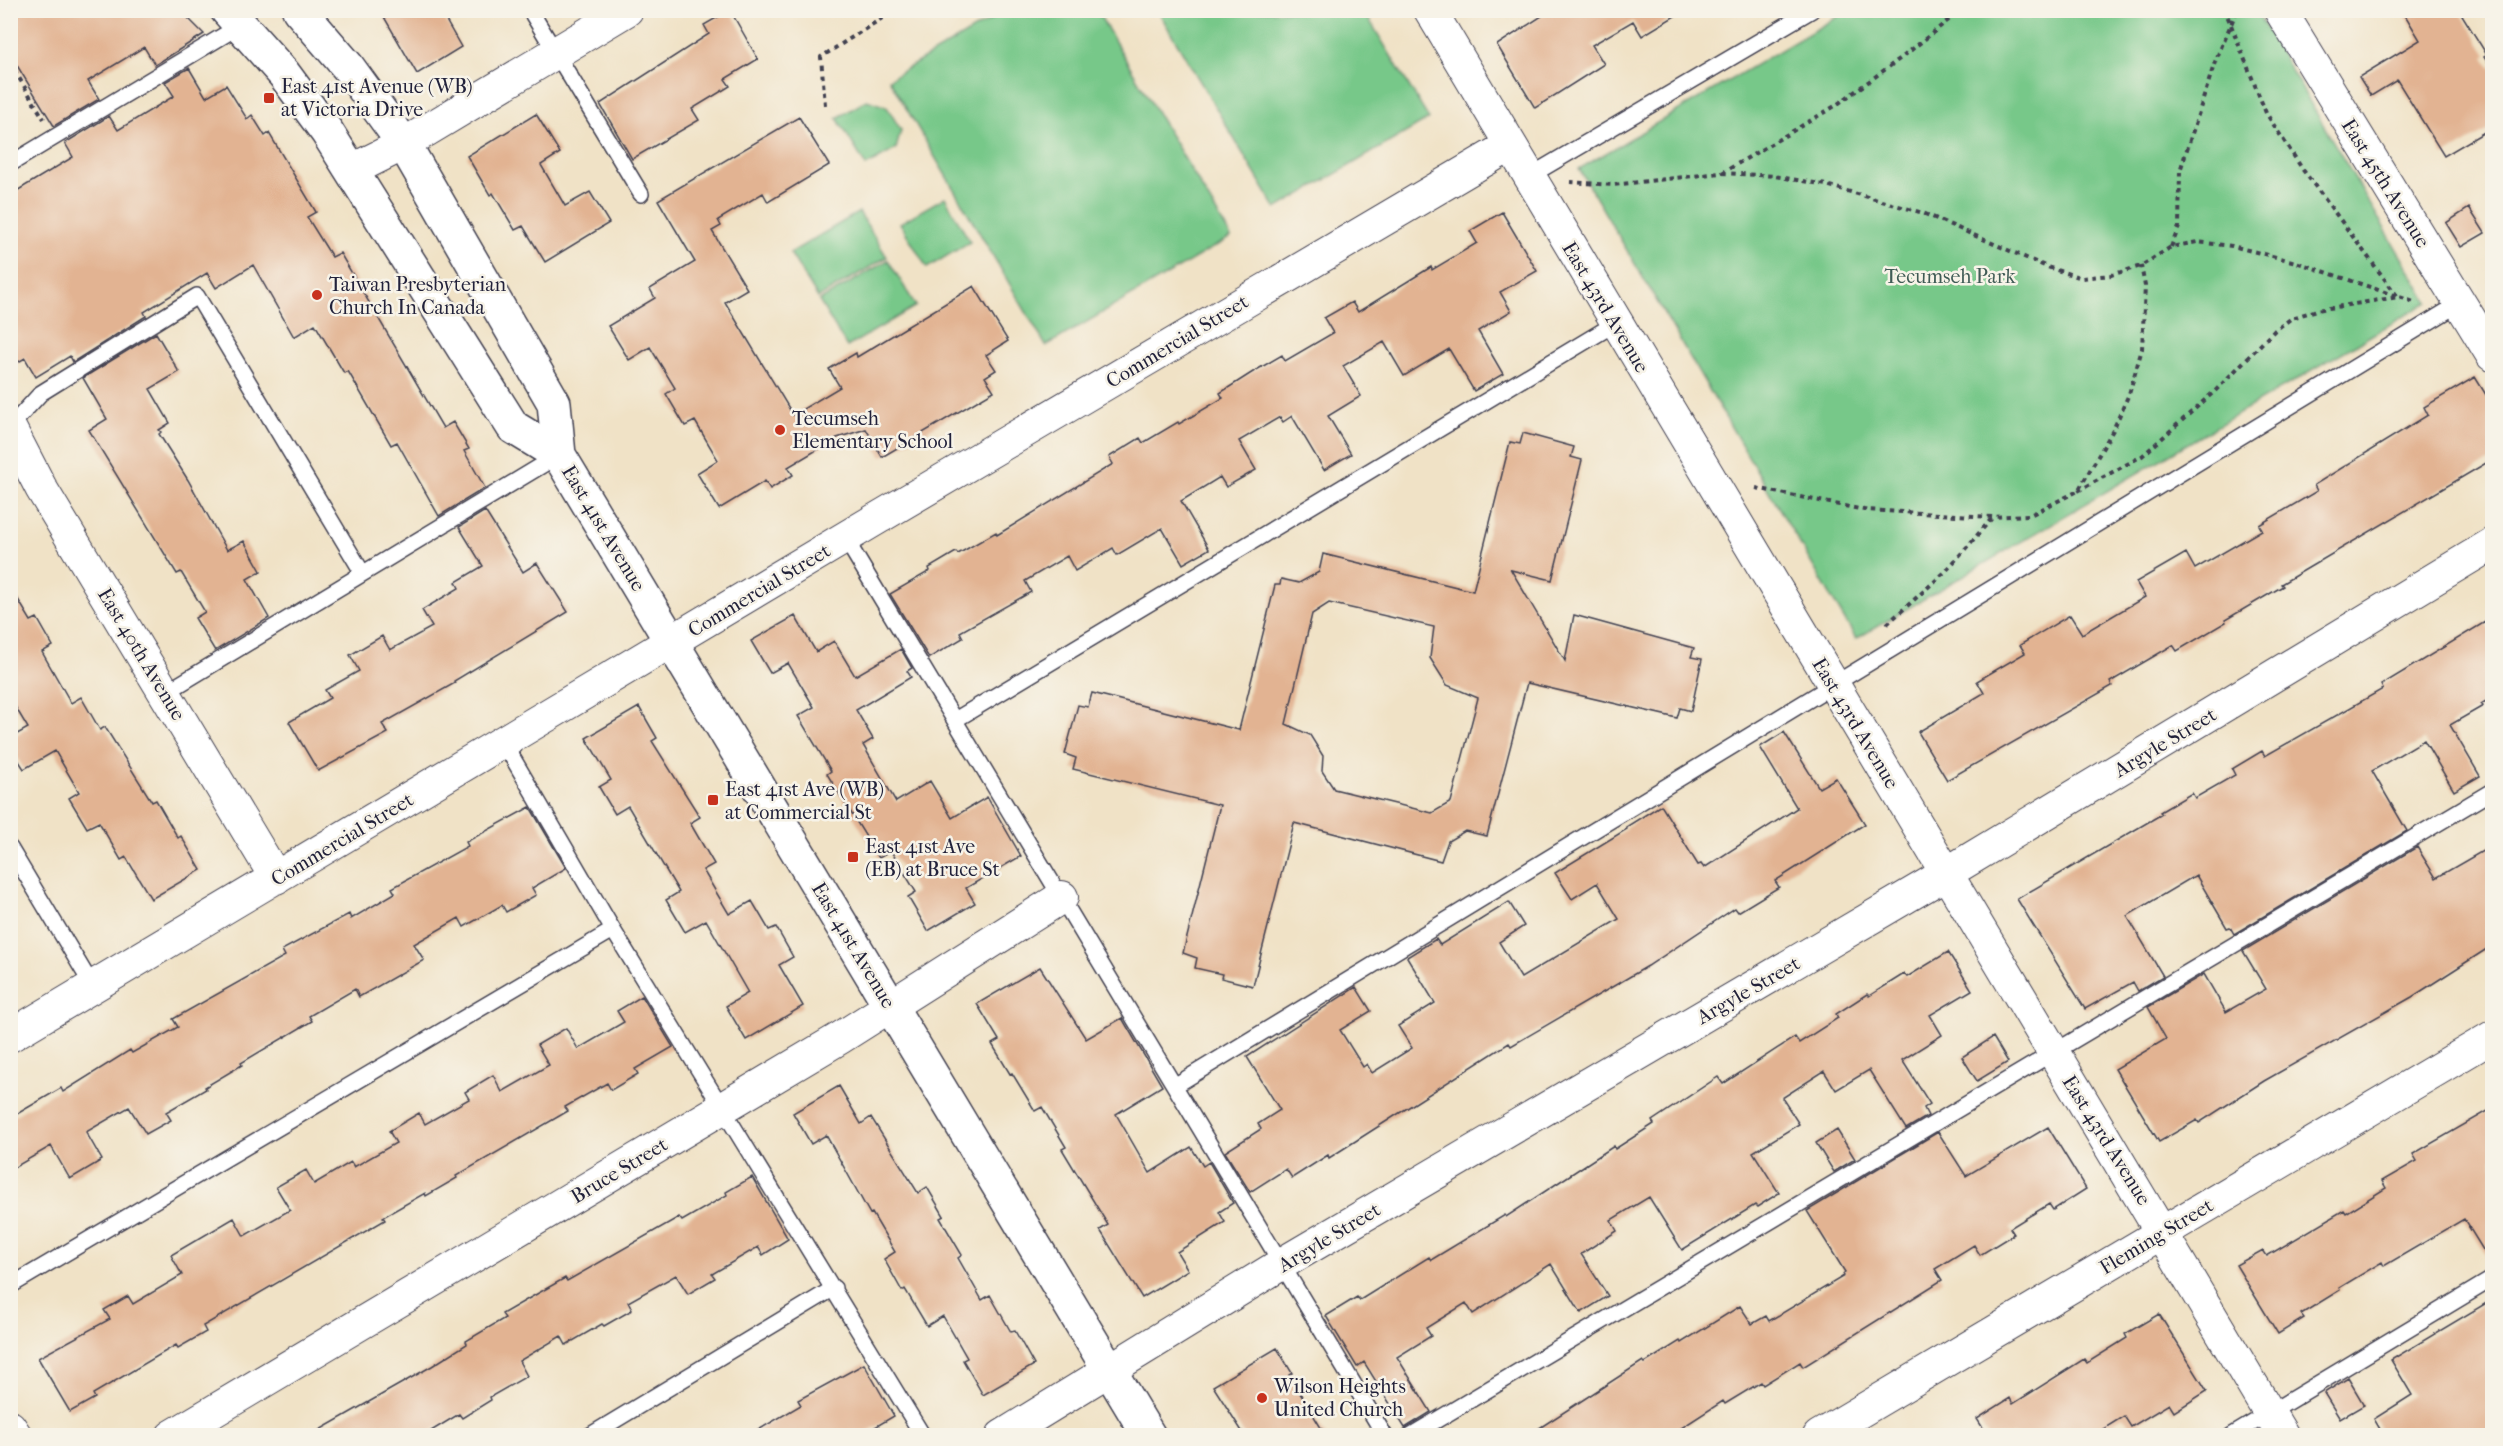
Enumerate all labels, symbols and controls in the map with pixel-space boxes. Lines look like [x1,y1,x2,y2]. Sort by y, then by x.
place label: East 41st Avenue (WB) at Victoria Drive [281,75,473,121]
marker: East 41st Avenue (WB) at Victoria Drive [262,91,276,105]
street label: East 45th Avenue [2337,115,2434,252]
street label: East 43rd Avenue [1558,238,1654,377]
park label: Tecumseh Park [1885,265,2016,288]
place label: Taiwan Presbyterian Church In Canada [329,273,506,319]
marker: Taiwan Presbyterian Church In Canada [310,288,324,302]
street label: Commercial Street [1102,290,1252,393]
place label: Tecumseh Elementary School [792,407,954,453]
marker: Tecumseh Elementary School [773,423,787,437]
street label: East 41st Avenue [557,461,650,595]
street label: Commercial Street [684,539,834,642]
street label: East 40th Avenue [93,584,190,725]
street label: East 43rd Avenue [1808,654,1904,793]
street label: Argyle Street [2109,703,2221,782]
place label: East 41st Ave (WB) at Commercial St [725,778,884,824]
street label: Commercial Street [267,788,417,891]
marker: East 41st Ave (WB) at Commercial St [706,793,720,807]
place label: East 41st Ave (EB) at Bruce St [865,835,1000,881]
marker: East 41st Ave (EB) at Bruce St [846,850,860,864]
street label: East 41st Avenue [807,878,900,1012]
street label: Argyle Street [1692,952,1804,1030]
street label: East 43rd Avenue [2058,1071,2156,1209]
street label: Bruce Street [567,1133,672,1208]
street label: Fleming Street [2095,1194,2217,1279]
street label: Argyle Street [1273,1198,1385,1277]
place label: Wilson Heights United Church [1273,1375,1406,1421]
marker: Wilson Heights United Church [1255,1391,1269,1405]

